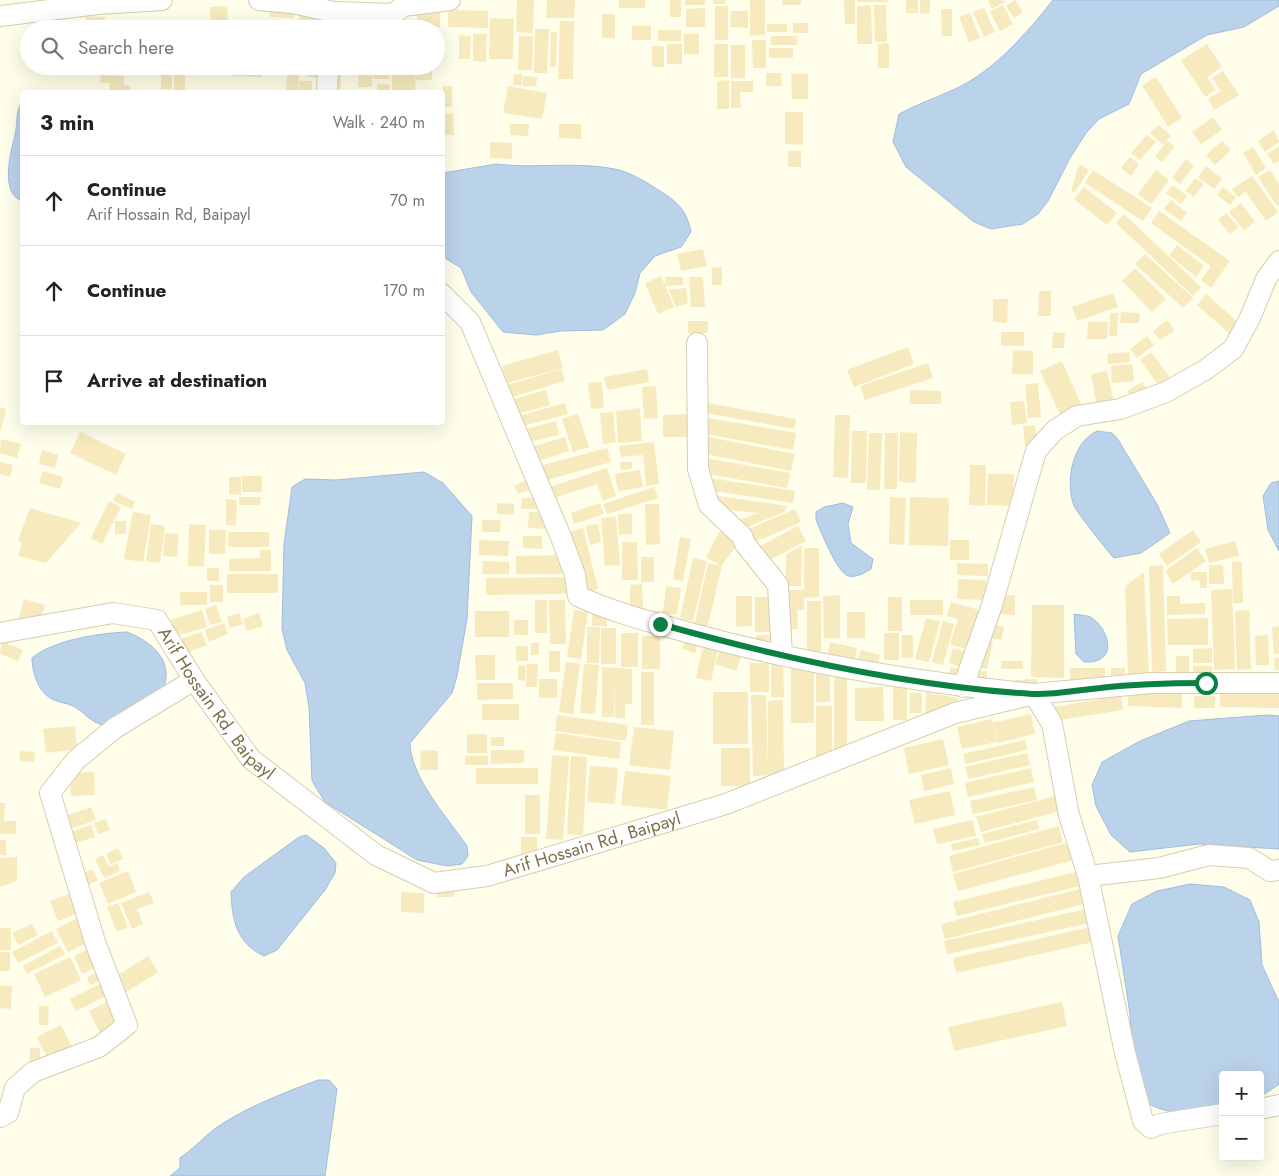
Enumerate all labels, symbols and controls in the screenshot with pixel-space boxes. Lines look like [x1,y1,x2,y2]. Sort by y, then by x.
search box [20,20,445,75]
icon: search [38,34,66,62]
text: Search here [78,34,174,61]
text: 3 min [40,108,94,138]
text: Walk · 240 m [333,111,425,134]
text: Continue [87,176,166,203]
icon: ahead [40,187,68,215]
text: 70 m [390,189,425,212]
text: Arif Hossain Rd, Baipayl [87,203,251,226]
icon: ahead [40,277,68,305]
text: Continue [87,277,166,304]
text: 170 m [383,279,425,302]
icon: arrive [40,367,68,395]
text: Arrive at destination [87,367,267,394]
route end [649,613,672,636]
street label: Arif Hossain Rd, Baipayl [151,622,280,786]
route start [1195,672,1218,695]
street label: Arif Hossain Rd, Baipayl [500,805,684,884]
map controls [1219,1071,1264,1161]
button: + [1219,1071,1264,1116]
button: − [1219,1116,1264,1161]

